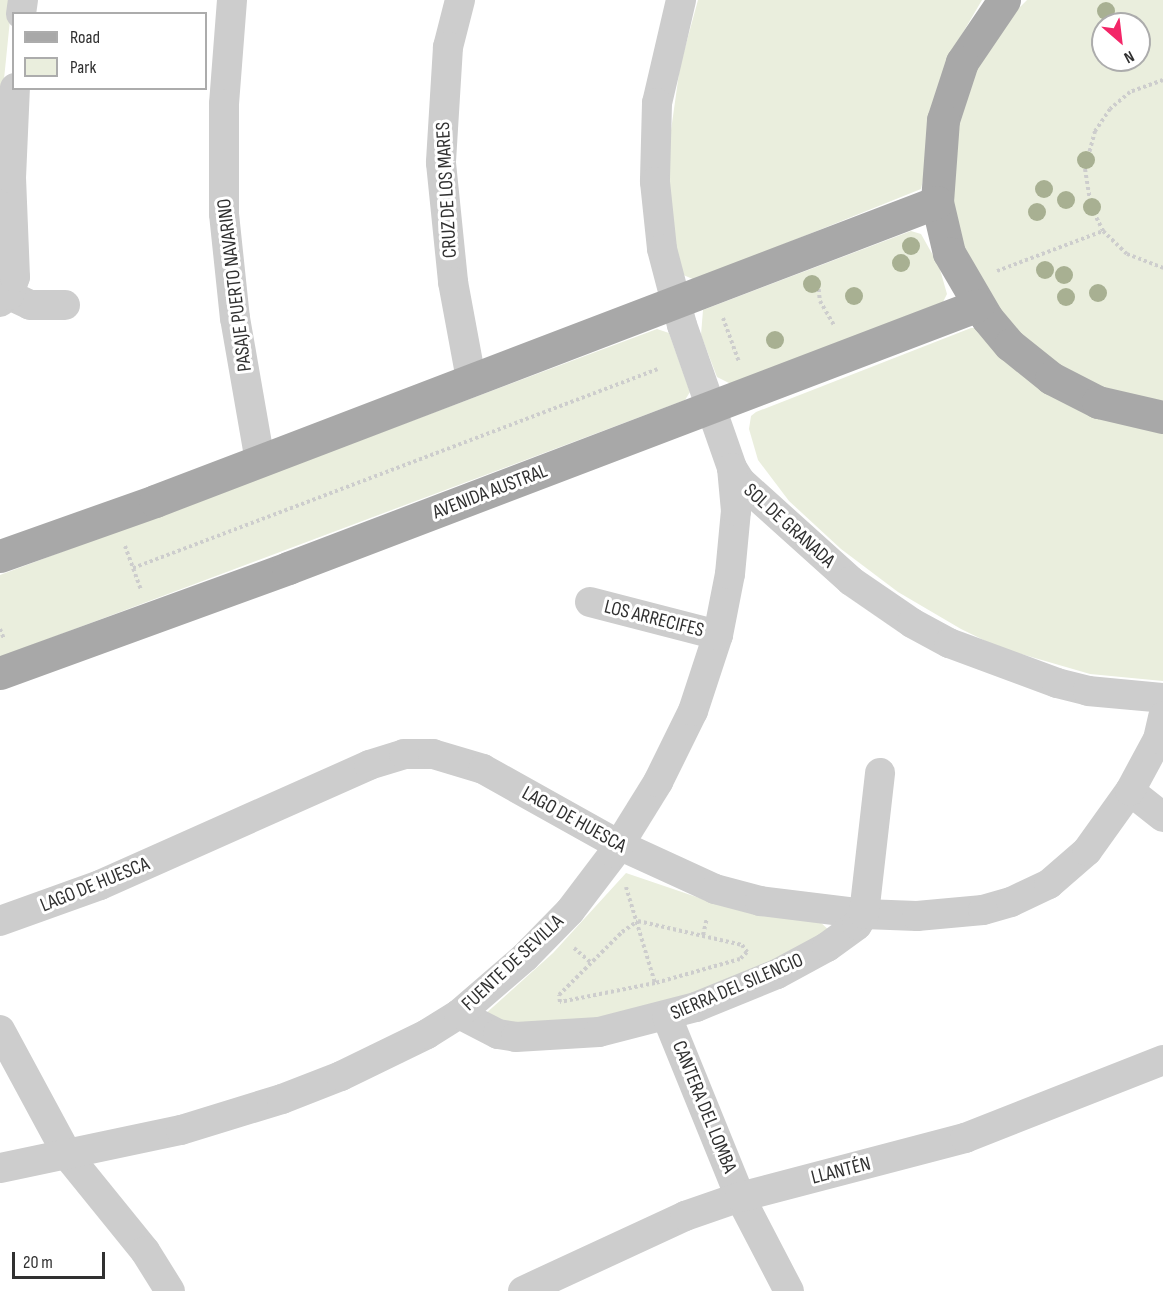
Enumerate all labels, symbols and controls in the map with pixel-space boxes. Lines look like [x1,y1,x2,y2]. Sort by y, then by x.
legend [12,12,207,90]
north arrow [1091,12,1151,72]
text: Road [70,27,100,48]
text: N [1121,46,1137,67]
text: Park [70,57,96,78]
street label: CRUZ DE LOS MARES [431,121,463,259]
street label: PASAJE PUERTO NAVARINO [212,197,258,373]
street label: AVENIDA AUSTRAL [429,459,551,525]
street label: SOL DE GRANADA [738,479,840,573]
street label: LOS ARRECIFES [602,595,706,643]
street label: LAGO DE HUESCA [518,782,630,858]
street label: LAGO DE HUESCA [37,852,153,918]
street label: FUENTE DE SEVILLA [457,910,569,1016]
street label: SIERRA DEL SILENCIO [667,948,807,1026]
street label: CANTERA DEL LOMBA [667,1037,741,1177]
street label: LLANTÉN [809,1152,873,1190]
scale bar [15,1240,108,1278]
text: 20 m [23,1252,53,1273]

